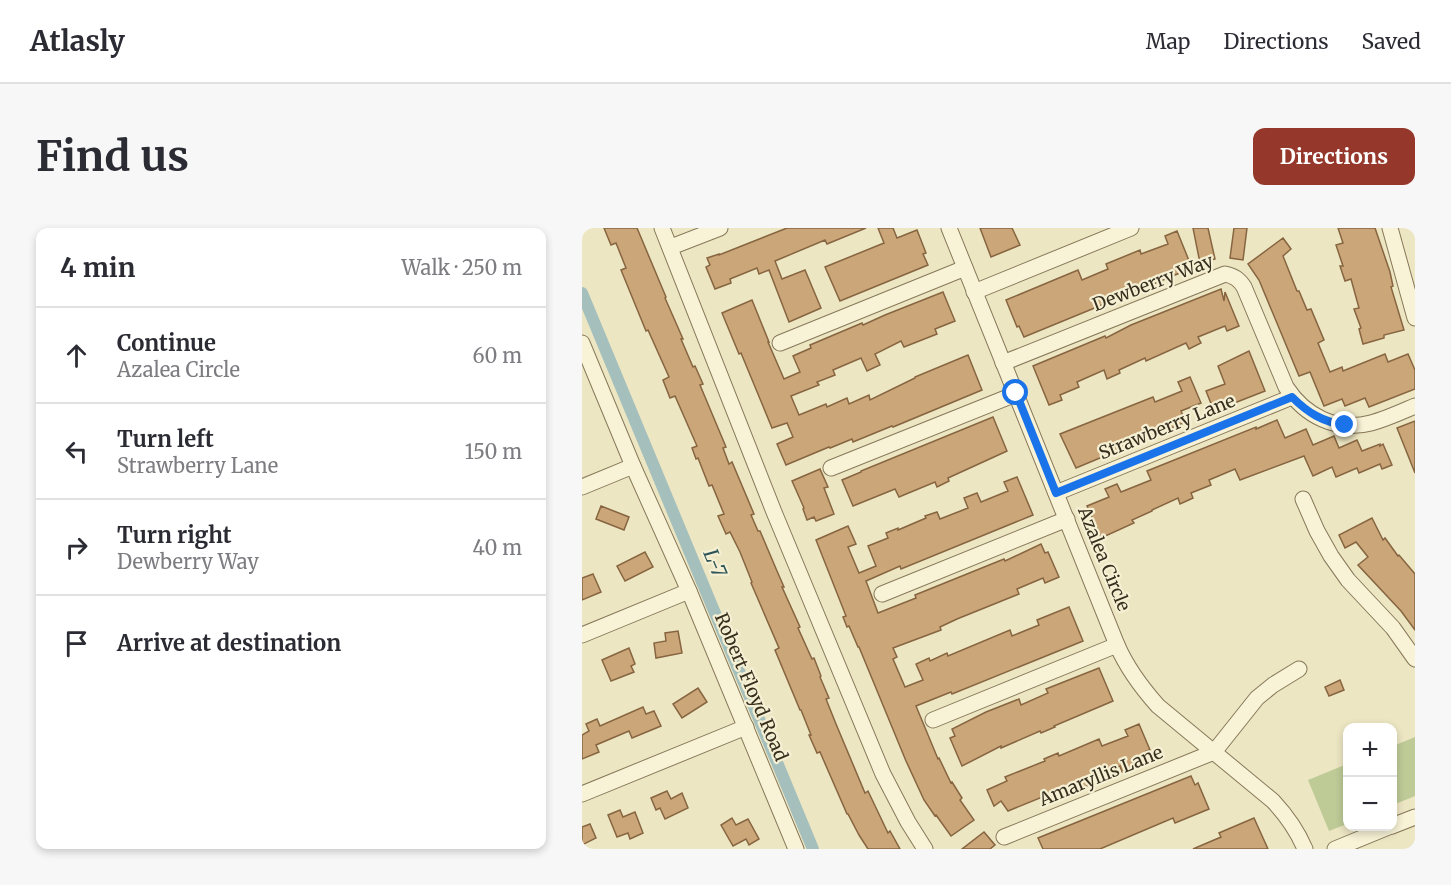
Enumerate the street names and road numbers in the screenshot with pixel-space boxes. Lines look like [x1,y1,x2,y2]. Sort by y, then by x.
street label: Dewberry Way [1089,249,1217,316]
street label: Strawberry Lane [1095,389,1238,464]
street label: Azalea Circle [1073,502,1136,614]
street label: Robert Floyd Road [710,609,793,765]
street label: Amaryllis Lane [1035,740,1166,811]

